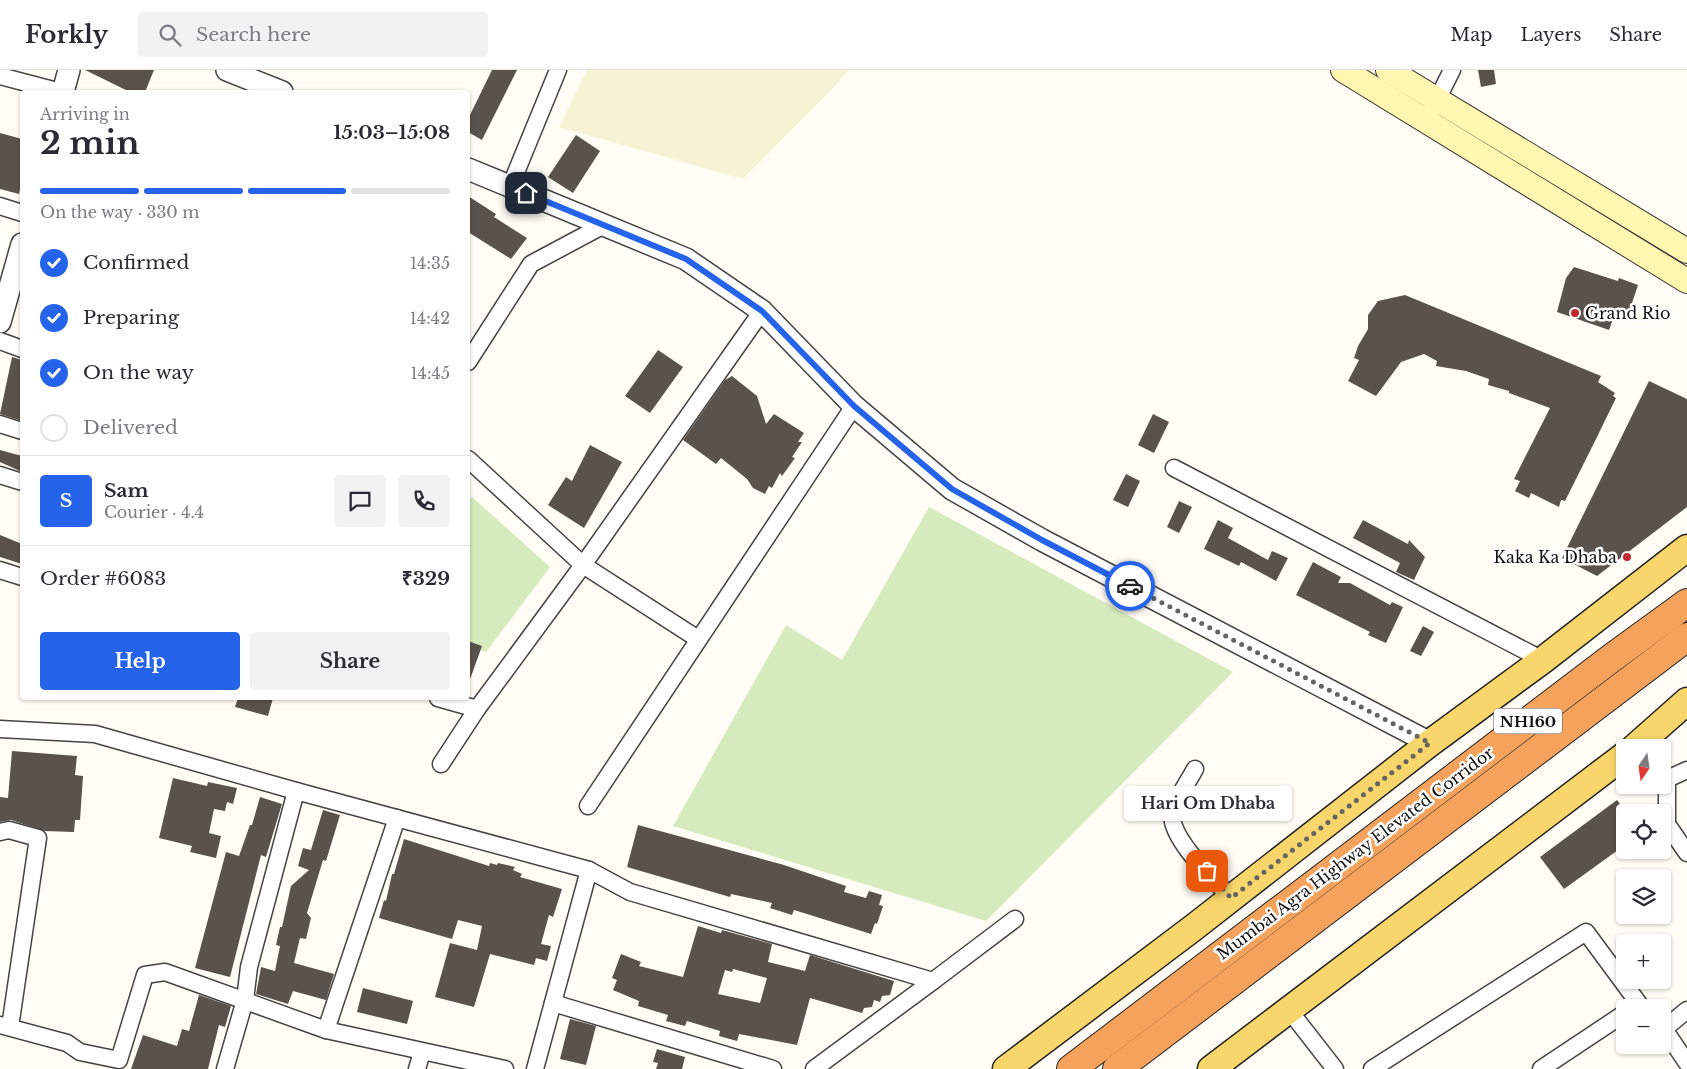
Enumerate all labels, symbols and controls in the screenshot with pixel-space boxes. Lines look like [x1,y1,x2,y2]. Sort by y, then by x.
search box [138,12,488,57]
text: Forkly [25,20,108,49]
icon: search [156,21,184,49]
text: Search here [196,23,311,46]
text: Map [1451,24,1492,46]
text: Layers [1520,24,1581,46]
text: Share [1609,24,1662,46]
text: Arriving in [40,104,130,124]
text: 15:03–15:08 [333,121,450,144]
text: 2 min [40,123,140,163]
pin [505,172,547,214]
icon: home [512,179,540,207]
text: On the way · 330 m [40,202,200,222]
icon: check [40,249,68,277]
text: Confirmed [83,251,189,274]
text: 14:35 [410,253,450,273]
place label: Grand Rio [1585,303,1670,323]
icon: check [40,304,68,332]
text: Preparing [83,306,179,329]
marker: Grand Rio [1569,307,1581,319]
text: 14:42 [410,308,450,328]
icon: check [40,359,68,387]
text: On the way [83,361,194,384]
text: 14:45 [410,363,450,383]
text: Delivered [83,416,178,439]
button: chat [334,475,386,527]
button: phone [398,475,450,527]
text: Sam [104,479,149,502]
text: S [60,489,72,512]
text: Courier · 4.4 [104,502,204,522]
place label: Kaka Ka Dhaba [1494,547,1617,567]
marker: Kaka Ka Dhaba [1621,551,1633,563]
courier [1105,561,1155,611]
text: Order #6083 [40,567,166,590]
text: ₹329 [402,567,450,590]
icon: car [1116,572,1144,600]
button: Help [40,632,240,690]
button: Share [250,632,450,690]
road number: NH160 [1494,708,1562,734]
north arrow [1616,739,1671,794]
map controls [1616,739,1671,1054]
street label: Mumbai Agra Highway Elevated Corridor [1213,742,1498,964]
callout: Hari Om Dhaba [1123,786,1291,821]
text: Hari Om Dhaba [1141,793,1275,813]
button: locate [1616,804,1671,859]
pin [1186,850,1228,892]
icon: bag [1193,857,1221,885]
button: layers [1616,869,1671,924]
button: + [1616,934,1671,989]
button: − [1616,999,1671,1054]

